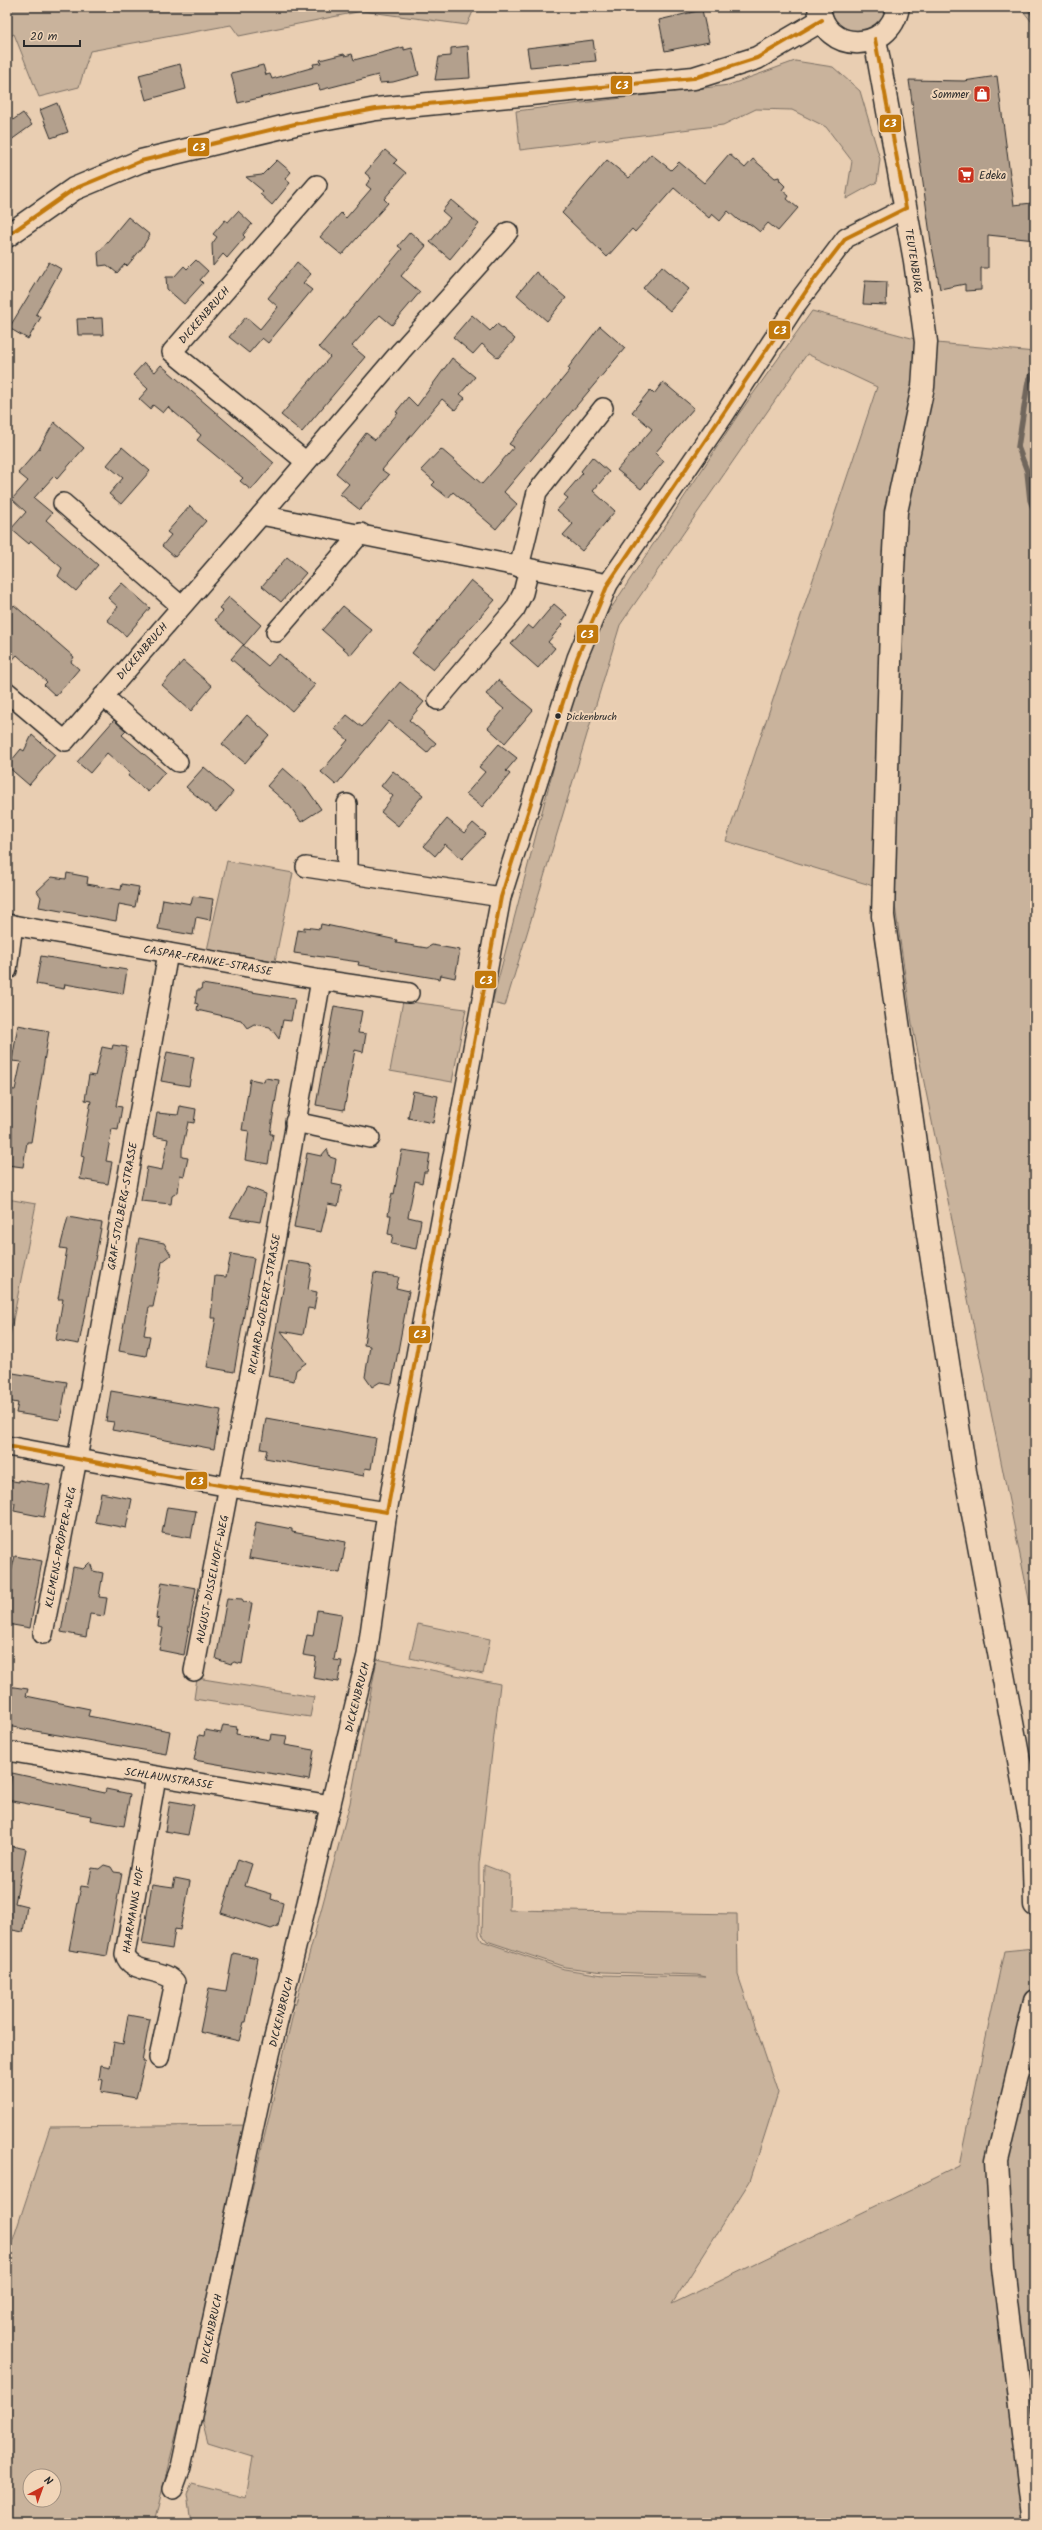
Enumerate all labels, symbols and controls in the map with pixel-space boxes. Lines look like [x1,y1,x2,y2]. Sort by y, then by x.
scale bar [24,22,80,48]
text: 20 m [30,27,58,46]
line badge: C3 [610,75,633,95]
text: C3 [616,77,628,95]
shop icon: Sommer [972,84,992,104]
place label: Sommer [932,86,970,104]
line badge: C3 [879,114,902,133]
text: C3 [884,115,896,133]
line badge: C3 [187,137,210,157]
text: C3 [193,139,205,157]
supermarket icon: Edeka [956,165,976,185]
place label: Edeka [979,167,1006,185]
street label: TEUTENBURG [899,227,927,295]
street label: DICKENBRUCH [175,283,235,349]
line badge: C3 [768,320,791,340]
text: C3 [774,322,786,340]
street label: DICKENBRUCH [113,619,173,685]
line badge: C3 [576,624,599,644]
text: C3 [581,626,593,644]
place label: Dickenbruch [566,709,617,725]
marker: Dickenbruch [553,711,563,721]
street label: CASPAR-FRANKE-STRASSE [142,941,274,981]
line badge: C3 [474,970,497,989]
text: C3 [480,972,492,990]
street label: GRAF-STOLBERG-STRASSE [103,1140,143,1272]
street label: RICHARD-GOEDERT-STRASSE [244,1232,286,1376]
line badge: C3 [408,1325,431,1344]
text: C3 [414,1326,426,1344]
line badge: C3 [185,1471,208,1490]
text: C3 [191,1473,203,1491]
street label: KLEMENS-PRÖPPER-WEG [40,1485,82,1609]
street label: AUGUST-DISSELHOFF-WEG [192,1513,234,1645]
street label: DICKENBRUCH [341,1660,375,1734]
street label: SCHLAUNSTRASSE [123,1763,215,1795]
street label: HAARMANNS HOF [118,1864,150,1955]
street label: DICKENBRUCH [265,1975,299,2049]
street label: DICKENBRUCH [196,2292,228,2366]
north arrow [22,2468,62,2508]
text: N [39,2472,56,2490]

